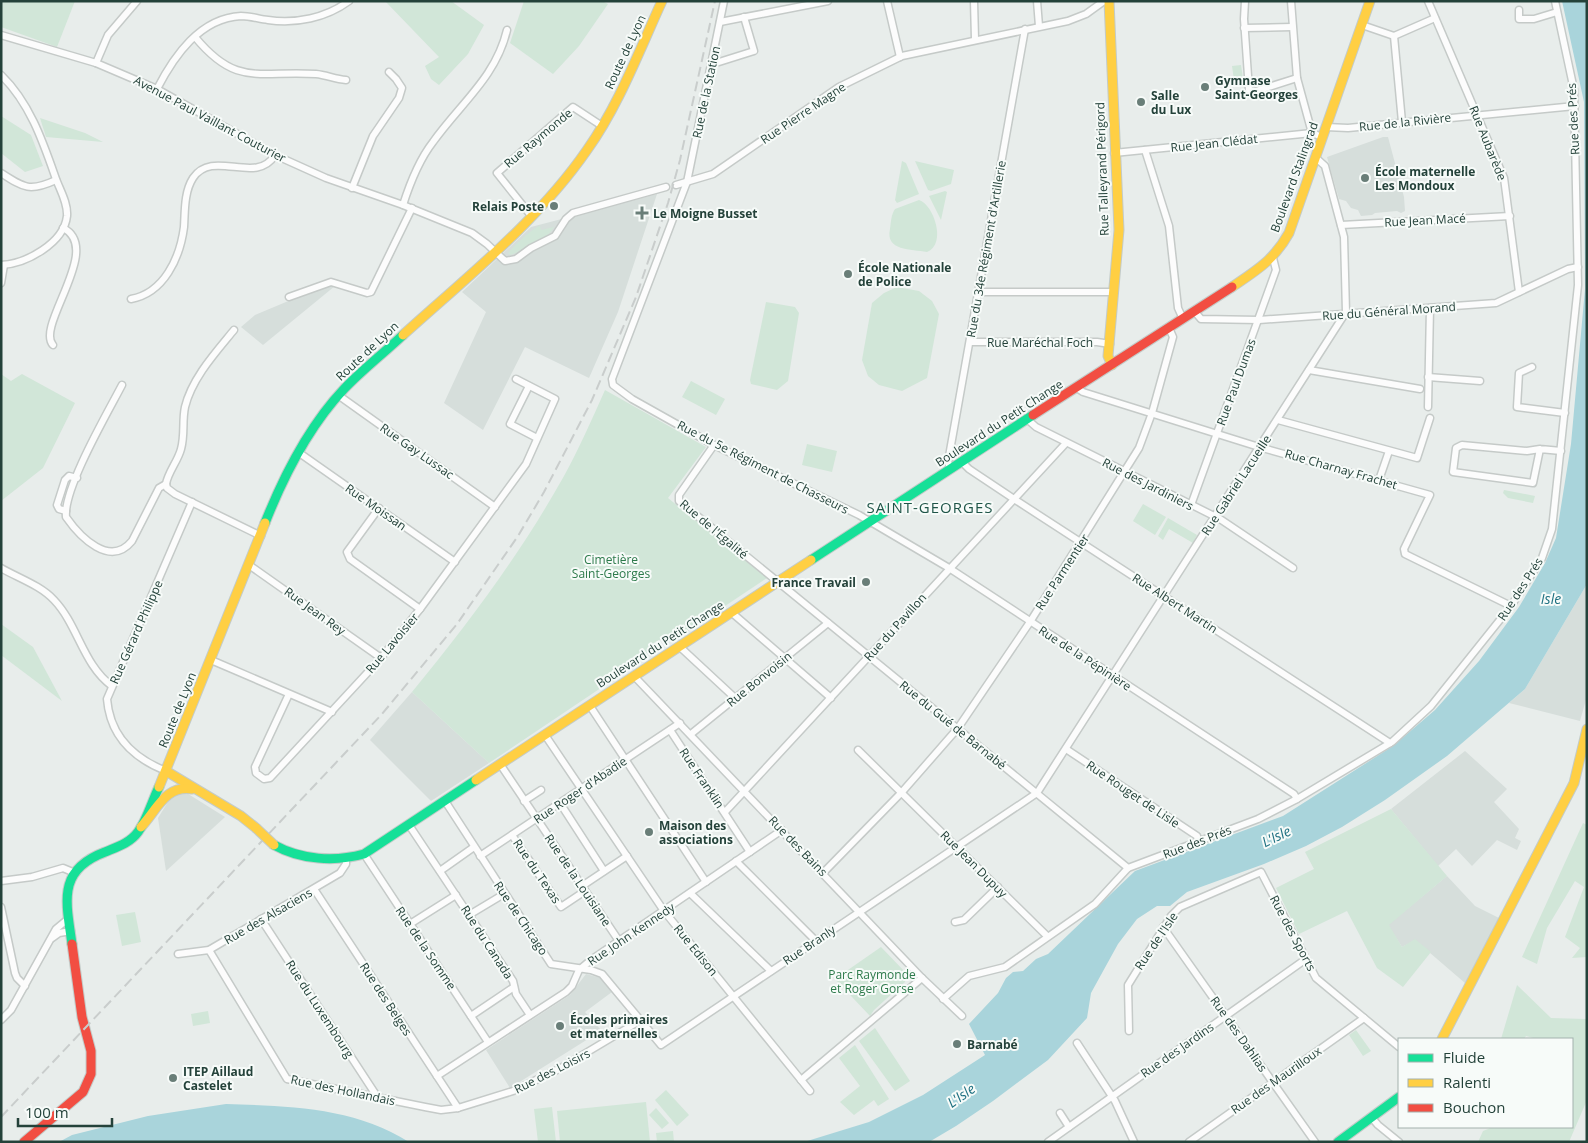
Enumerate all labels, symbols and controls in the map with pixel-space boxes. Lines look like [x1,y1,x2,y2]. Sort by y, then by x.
street label: Route de Lyon [600,12,650,92]
street label: Rue de la Station [688,44,724,140]
street label: Avenue Paul Vaillant Couturier [131,72,289,166]
place label: Gymnase Saint-Georges [1215,72,1298,103]
street label: Rue Pierre Magne [757,78,849,148]
marker: Gymnase Saint-Georges [1199,81,1211,93]
street label: Rue des Prés [1563,82,1583,155]
place label: Salle du Lux [1151,87,1191,118]
marker: Salle du Lux [1135,96,1147,108]
street label: Rue Talleyrand Périgord [1091,102,1113,236]
street label: Rue Aubarède [1465,103,1511,183]
street label: Rue Raymonde [500,104,576,172]
street label: Rue de la Rivière [1358,109,1452,135]
street label: Boulevard Stalingrad [1266,119,1322,235]
street label: Rue Jean Clédat [1170,130,1258,156]
street label: Rue du 34e Régiment d'Artillerie [962,159,1010,339]
place label: École maternelle Les Mondoux [1375,163,1475,194]
marker: École maternelle Les Mondoux [1359,172,1371,184]
place label: Relais Poste [472,198,544,215]
marker: Relais Poste [548,200,560,212]
place label: Le Moigne Busset [653,205,757,222]
marker: Le Moigne Busset [635,206,649,220]
street label: Rue Jean Macé [1384,209,1466,231]
place label: École Nationale de Police [858,259,951,290]
marker: École Nationale de Police [842,268,854,280]
street label: Rue du Général Morand [1322,298,1456,324]
street label: Route de Lyon [332,317,402,385]
street label: Rue Maréchal Foch [987,334,1093,351]
street label: Rue Paul Dumas [1212,336,1260,428]
street label: Boulevard du Petit Change [932,375,1066,471]
street label: Rue du 5e Régiment de Chasseurs [674,416,852,518]
street label: Rue Gay Lussac [377,419,458,483]
street label: Rue Gabriel Lacueille [1197,431,1275,539]
street label: Rue Charnay Frachet [1283,445,1399,493]
street label: Rue des Jardiniers [1099,454,1197,515]
street label: Rue Moissan [342,480,410,534]
street label: Rue de l'Égalité [676,495,752,563]
district label: SAINT-GEORGES [867,497,993,517]
street label: Rue Parmentier [1031,531,1093,613]
park label: Cimetière Saint-Georges [572,551,650,582]
street label: Rue des Prés [1493,554,1547,624]
street label: Rue Albert Martin [1129,569,1221,637]
place label: France Travail [771,574,856,591]
marker: France Travail [860,576,872,588]
street label: Rue Gérard Philippe [105,577,167,687]
street label: Rue Jean Rey [281,583,350,640]
street label: Rue du Pavillon [860,589,930,665]
water label: Isle [1541,589,1561,608]
street label: Boulevard du Petit Change [593,596,727,692]
street label: Rue Lavoisier [362,609,422,677]
street label: Rue de la Pépinière [1035,622,1135,695]
street label: Rue Bonvoisin [723,647,795,711]
street label: Route de Lyon [154,670,200,750]
street label: Rue du Gué de Barnabé [896,677,1010,774]
street label: Rue Franklin [676,744,728,812]
street label: Rue Roger d'Abadie [530,752,630,828]
street label: Rue Rouget de Lisle [1083,756,1183,832]
street label: Rue des Bains [765,812,831,880]
place label: Maison des associations [659,817,733,848]
street label: Rue des Prés [1160,821,1234,863]
water label: L'Isle [1258,821,1294,851]
marker: Maison des associations [643,826,655,838]
street label: Rue Jean Dupuy [937,827,1012,902]
street label: Rue de la Louisiane [541,830,615,930]
street label: Rue du Texas [509,835,565,907]
street label: Rue de Chicago [490,878,552,958]
street label: Rue des Alsaciens [221,884,315,948]
street label: Rue des Sports [1266,892,1320,974]
street label: Rue John Kennedy [584,898,679,970]
street label: Rue du Canada [457,902,517,982]
street label: Rue de la Somme [392,903,460,993]
street label: Rue de l'Isle [1130,909,1182,973]
street label: Rue Edison [670,921,722,979]
street label: Rue Branly [779,921,840,969]
street label: Rue du Luxembourg [282,957,358,1062]
street label: Rue des Belges [356,959,416,1039]
park label: Parc Raymonde et Roger Gorse [828,966,916,997]
street label: Rue des Dahlias [1207,993,1272,1075]
place label: Écoles primaires et maternelles [570,1011,668,1042]
street label: Rue des Jardins [1137,1018,1217,1082]
marker: Écoles primaires et maternelles [554,1020,566,1032]
place label: Barnabé [967,1036,1018,1053]
marker: Barnabé [951,1038,963,1050]
legend [1398,1038,1573,1128]
street label: Rue des Maurilloux [1227,1042,1325,1118]
street label: Rue des Loisirs [511,1044,593,1098]
text: Fluide [1443,1047,1485,1067]
place label: ITEP Aillaud Castelet [183,1063,253,1094]
street label: Rue des Hollandais [289,1071,397,1109]
marker: ITEP Aillaud Castelet [167,1072,179,1084]
text: Ralenti [1443,1072,1491,1092]
water label: L'Isle [943,1079,979,1111]
scale bar [18,1096,111,1128]
text: Bouchon [1443,1097,1506,1117]
text: 100 m [25,1102,69,1122]

